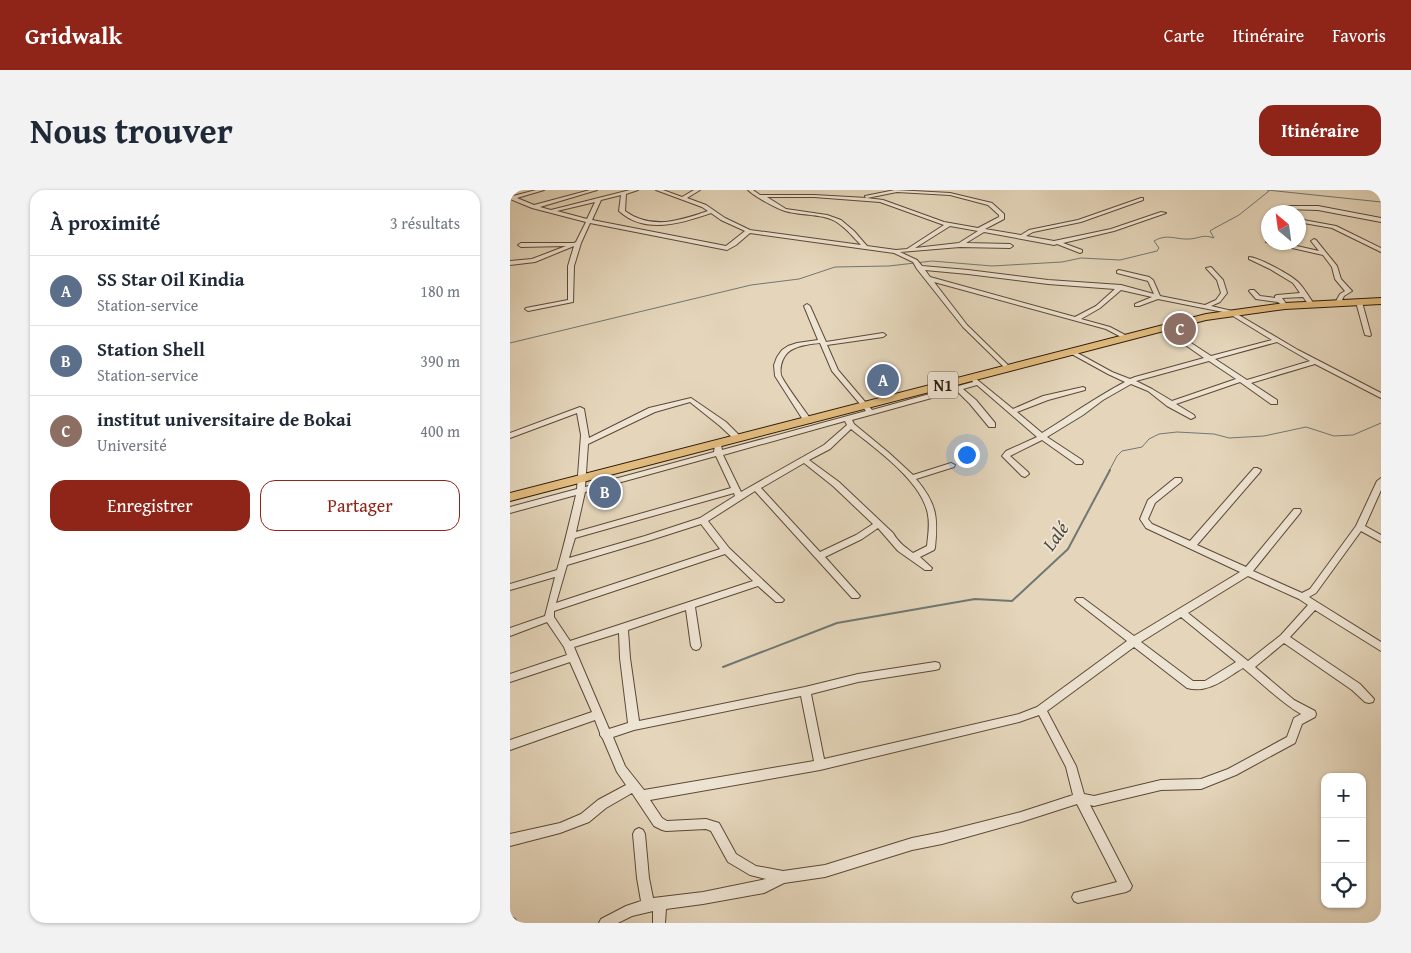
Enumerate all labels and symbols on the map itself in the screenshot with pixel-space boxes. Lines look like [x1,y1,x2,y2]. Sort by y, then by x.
north arrow [1261,205,1306,250]
pin: C [1164,310,1196,348]
pin: A [867,361,899,399]
road number: N1 [928,372,958,398]
your location [954,442,980,468]
pin: B [589,473,621,511]
water label: Lalé [1034,515,1076,557]

